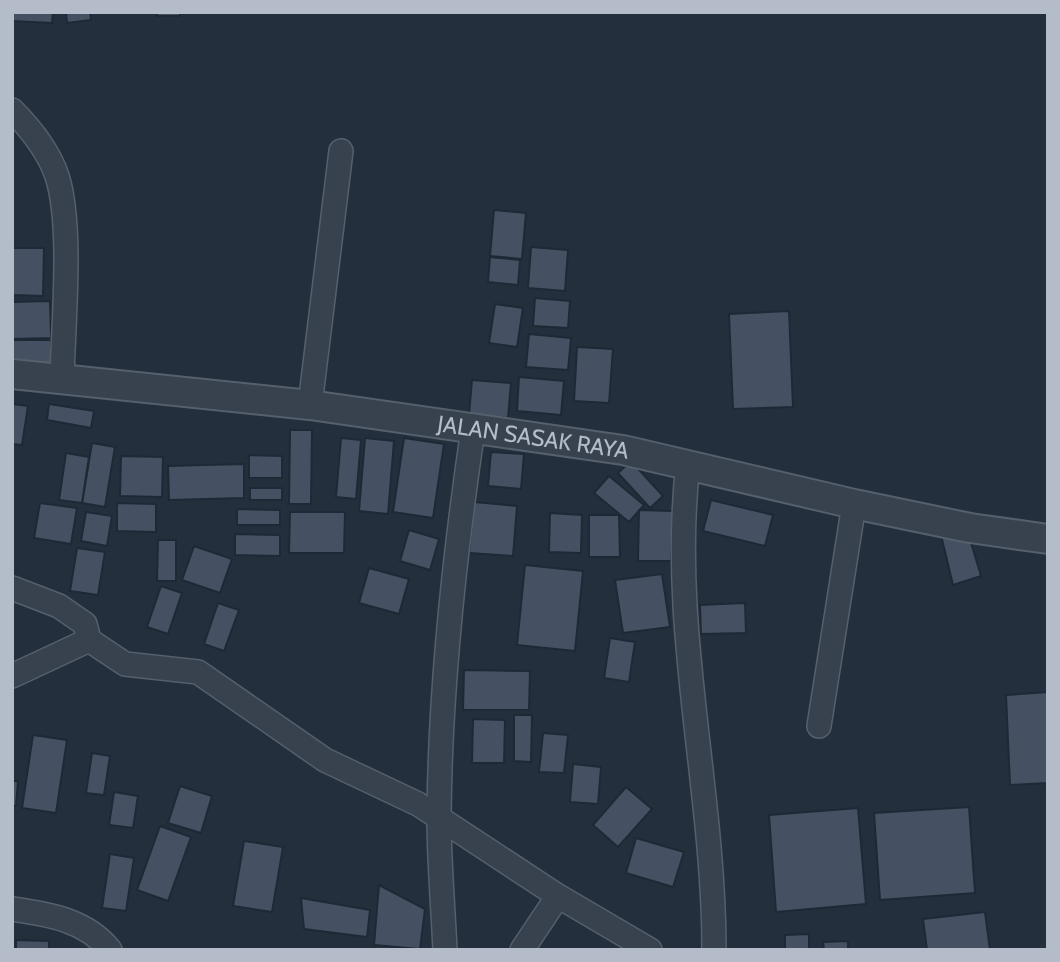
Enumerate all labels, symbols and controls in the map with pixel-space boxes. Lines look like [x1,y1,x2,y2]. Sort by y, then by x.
street label: JALAN SASAK RAYA [435,409,631,465]

